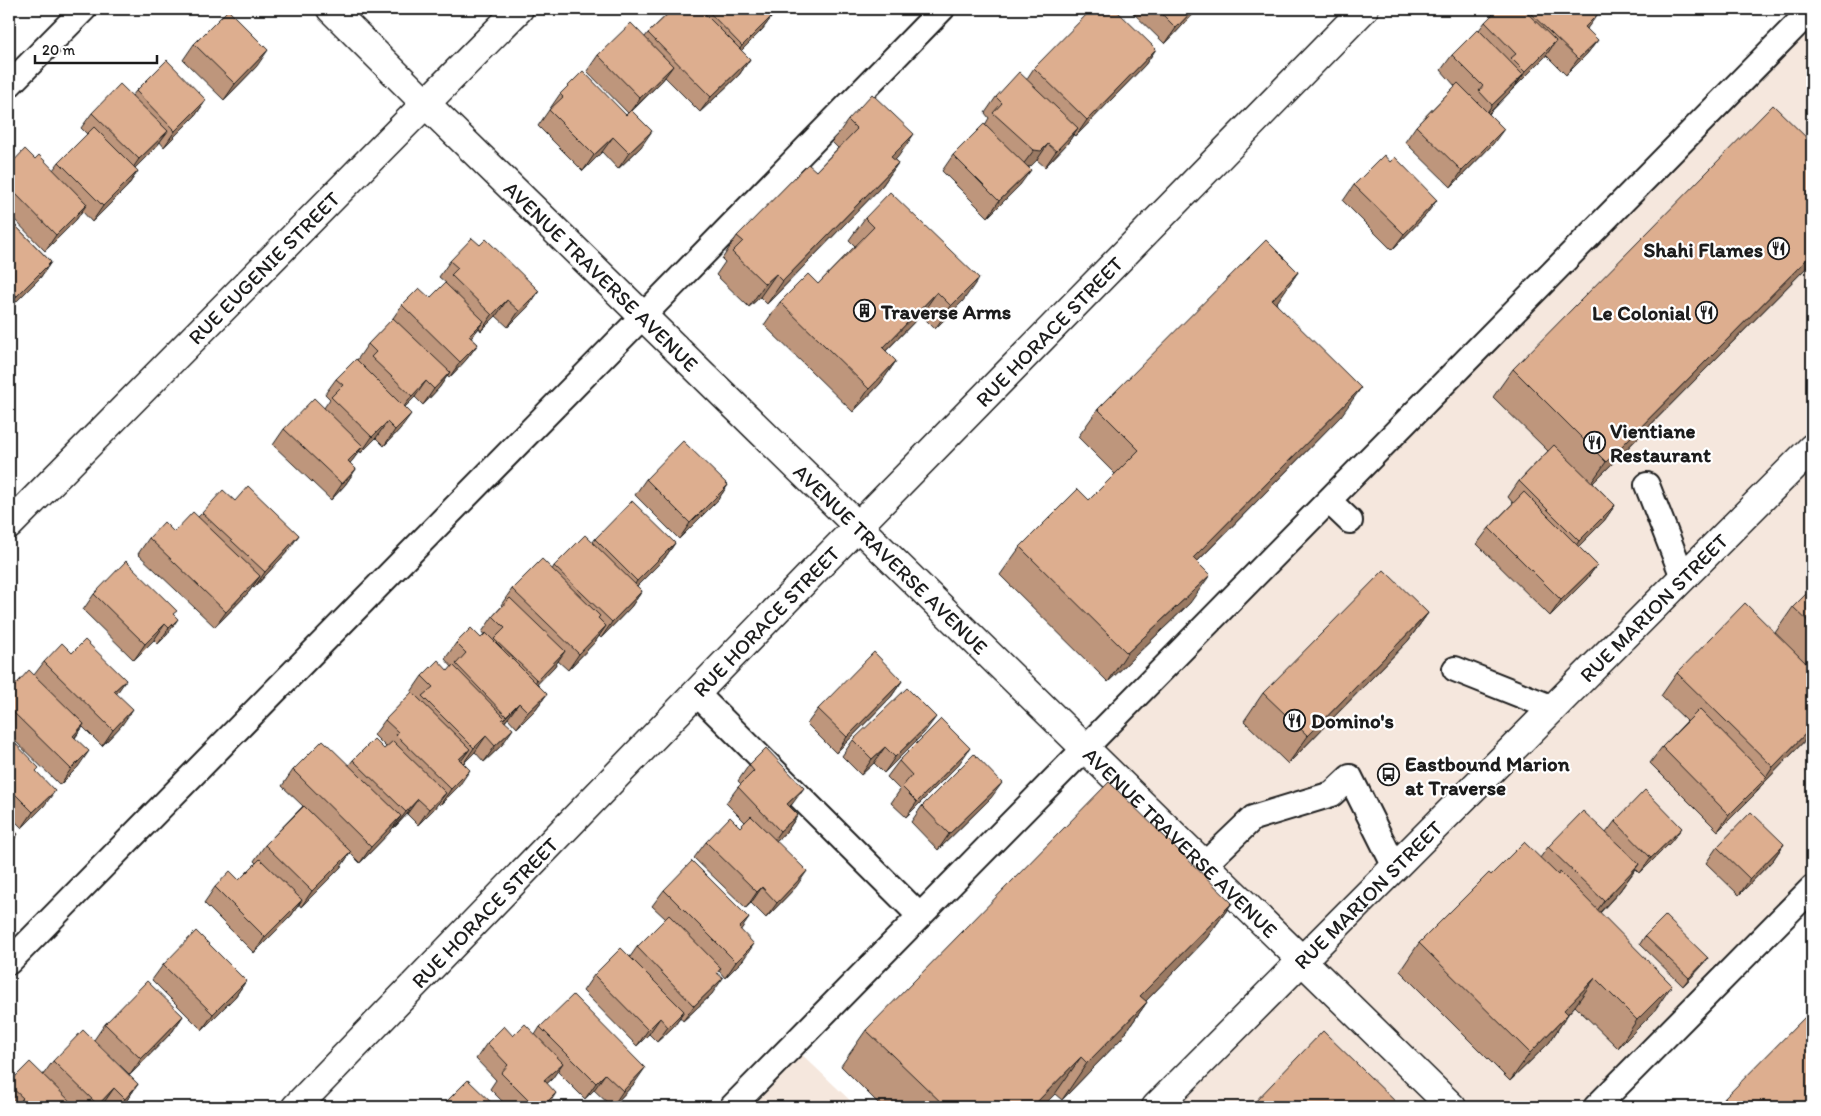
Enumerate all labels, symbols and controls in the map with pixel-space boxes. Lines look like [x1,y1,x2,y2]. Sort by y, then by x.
scale bar [35,32,158,64]
text: 20 m [42,41,76,59]
street label: AVENUE TRAVERSE AVENUE [499,175,704,376]
street label: RUE EUGENIE STREET [183,186,345,349]
place label: Shahi Flames [1643,237,1763,262]
restaurant icon: Shahi Flames [1767,237,1791,261]
street label: RUE HORACE STREET [970,251,1128,412]
building icon: Traverse Arms [853,299,877,323]
place label: Traverse Arms [880,299,1011,324]
place label: Le Colonial [1592,300,1692,325]
restaurant icon: Le Colonial [1695,300,1719,324]
place label: Vientiane Restaurant [1610,418,1711,467]
restaurant icon: Vientiane Restaurant [1582,430,1606,454]
street label: AVENUE TRAVERSE AVENUE [789,458,994,659]
street label: RUE MARION STREET [1574,528,1733,687]
street label: RUE HORACE STREET [687,540,845,702]
restaurant icon: Domino's [1283,708,1307,732]
place label: Domino's [1311,708,1394,733]
street label: AVENUE TRAVERSE AVENUE [1079,742,1283,943]
place label: Eastbound Marion at Traverse [1405,751,1570,800]
bus stop icon: Eastbound Marion at Traverse [1377,763,1401,787]
street label: RUE MARION STREET [1288,815,1447,974]
street label: RUE HORACE STREET [406,831,563,993]

